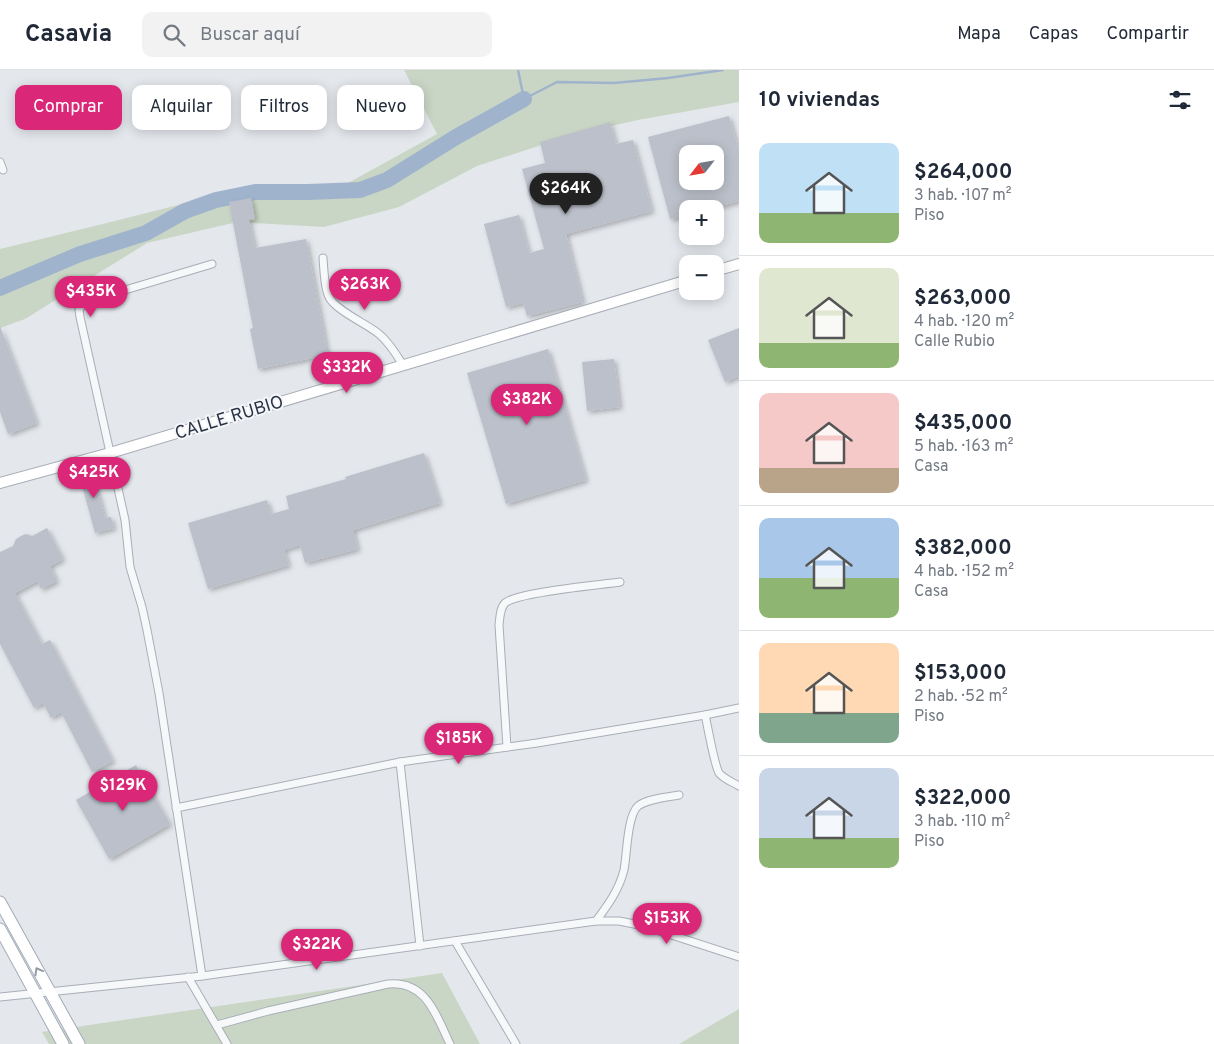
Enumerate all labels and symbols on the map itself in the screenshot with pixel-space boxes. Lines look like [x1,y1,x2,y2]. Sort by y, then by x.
north arrow [679,145,724,190]
pin: $264K [531,172,601,215]
pin: $263K [330,268,400,311]
pin: $435K [56,276,126,318]
pin: $332K [312,352,382,394]
pin: $382K [492,384,562,426]
street label: CALLE RUBIO [172,391,287,446]
pin: $425K [59,456,129,499]
pin: $185K [424,722,494,765]
pin: $129K [88,770,158,812]
pin: $153K [632,902,702,945]
pin: $322K [282,928,352,971]
one-way arrow [35,967,45,976]

